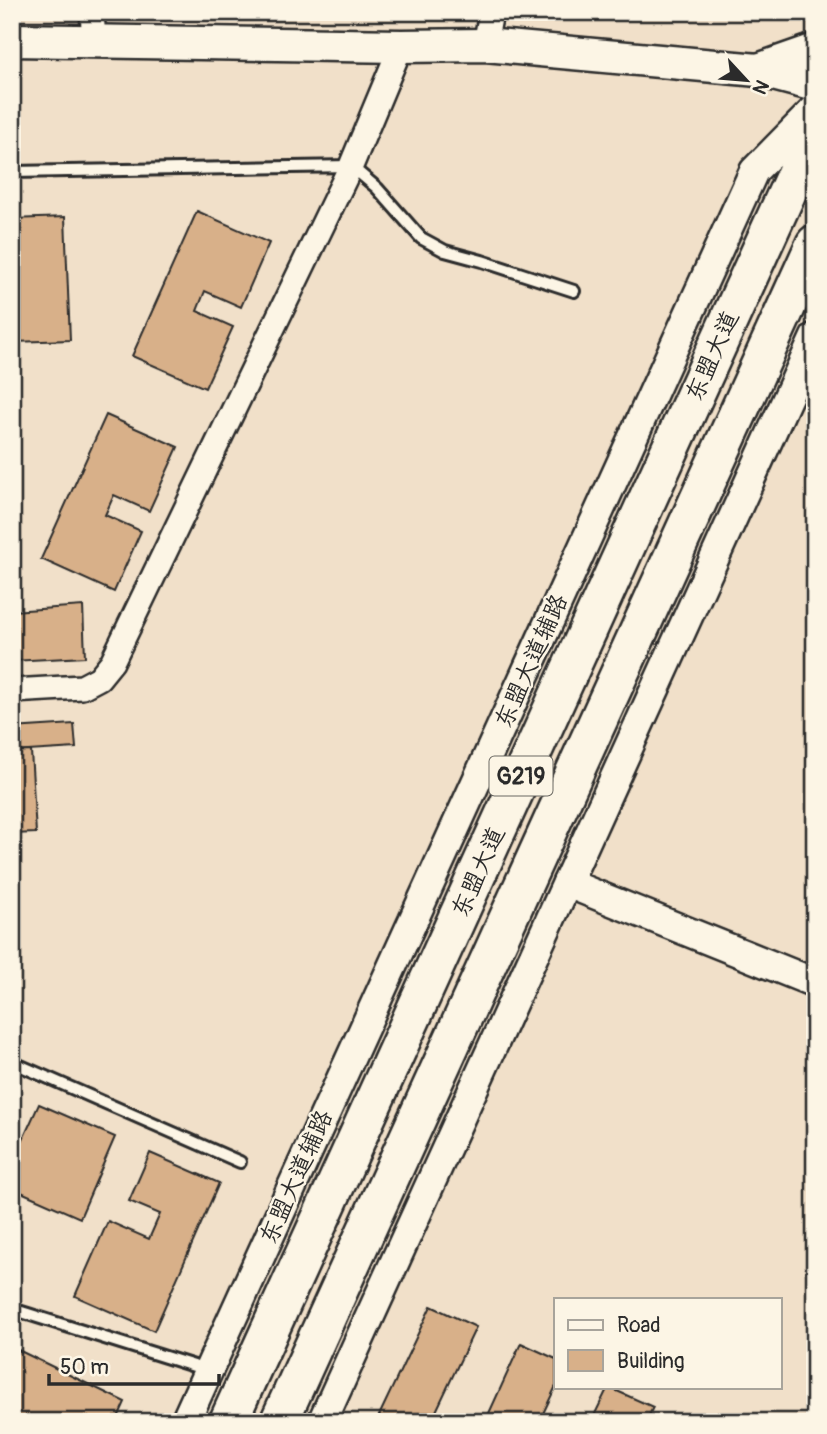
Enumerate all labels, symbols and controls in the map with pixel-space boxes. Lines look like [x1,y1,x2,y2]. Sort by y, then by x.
north arrow [712,46,782,116]
text: N [747,76,774,98]
street label: 东盟大道 [680,306,745,406]
street label: 东盟大道辅路 [489,590,574,733]
road number: G219 [490,756,552,796]
street label: 东盟大道 [446,822,511,922]
street label: 东盟大道辅路 [254,1106,339,1249]
legend [554,1298,782,1388]
text: Road [617,1312,661,1339]
scale bar [49,1343,219,1387]
text: Building [617,1348,684,1375]
text: 50 m [60,1354,109,1381]

